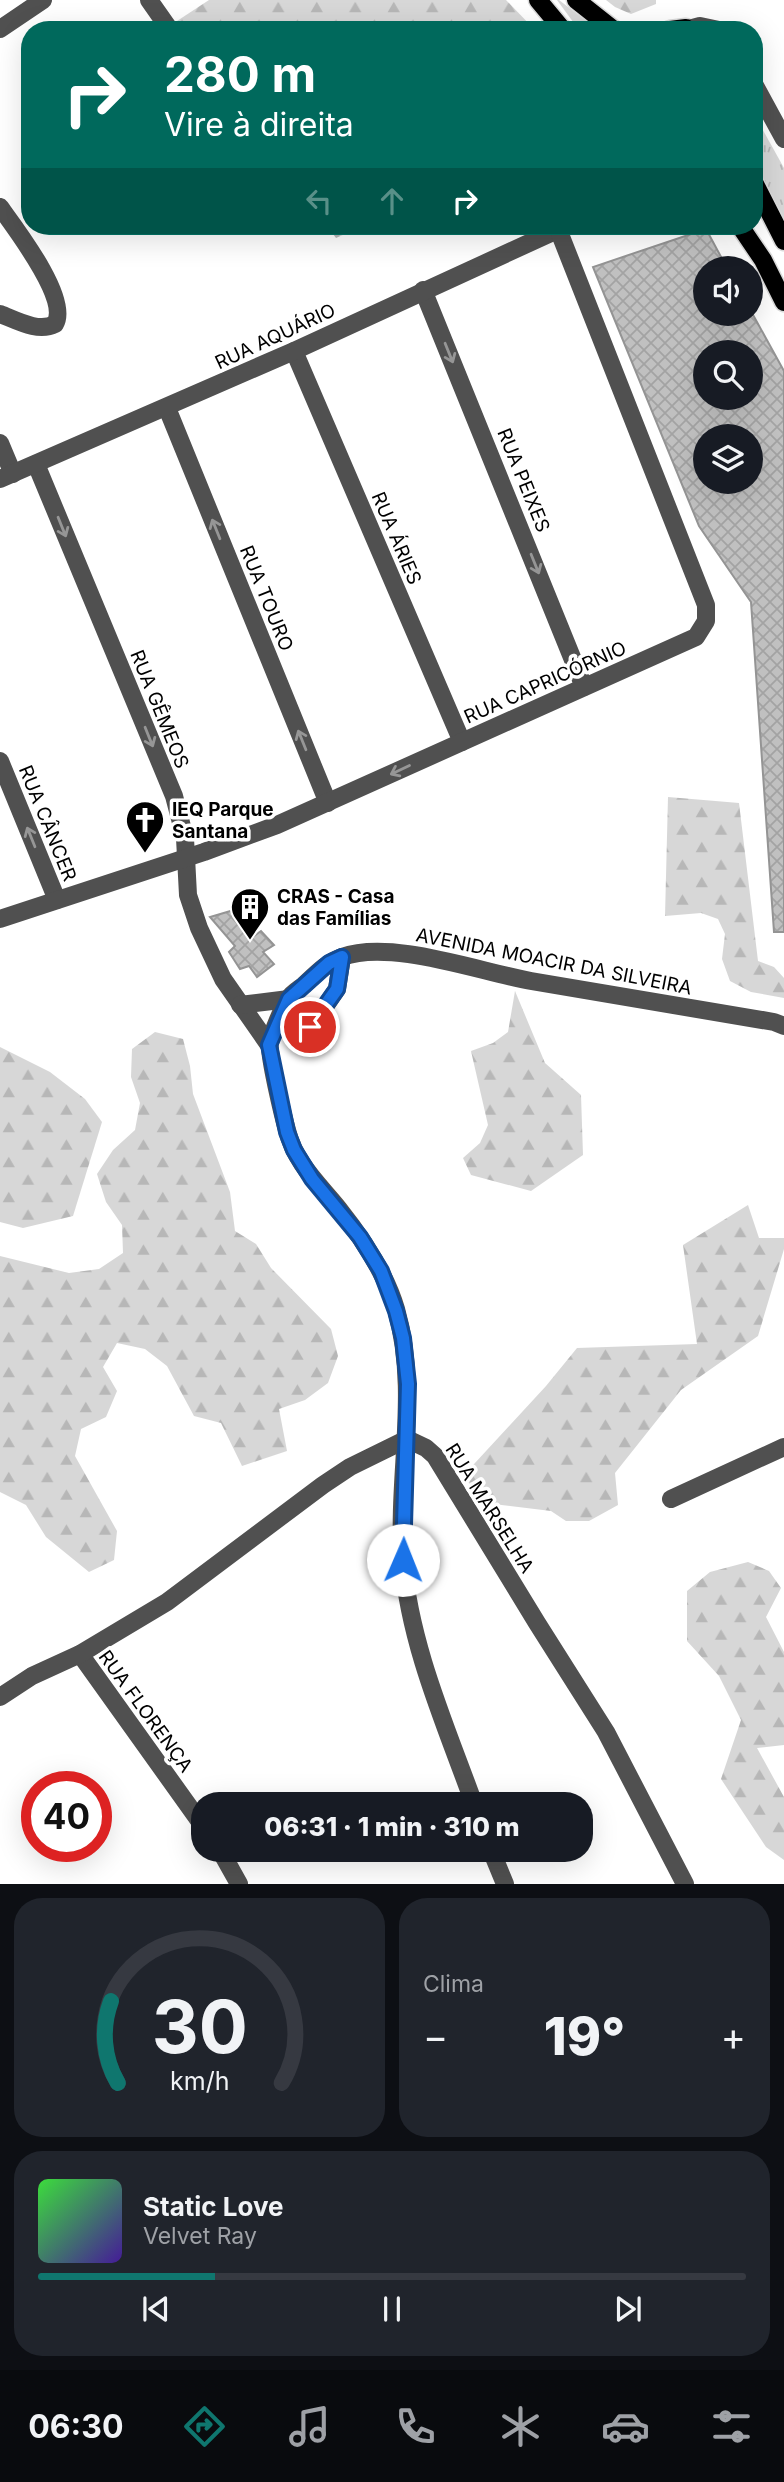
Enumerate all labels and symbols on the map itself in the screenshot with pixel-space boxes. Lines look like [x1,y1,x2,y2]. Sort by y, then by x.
street label: RUA AQUÁRIO [211,298,339,374]
one-way arrow [444,341,457,363]
street label: RUA PEIXES [492,425,555,535]
street label: RUA ÁRIES [367,488,427,588]
one-way arrow [56,516,69,537]
one-way arrow [209,519,222,541]
street label: RUA TOURO [235,542,298,654]
one-way arrow [529,552,542,574]
street label: RUA CAPRICÓRNIO [461,636,630,729]
street label: RUA GÊMEOS [125,647,194,772]
one-way arrow [144,726,157,748]
one-way arrow [295,730,308,751]
street label: RUA CÂNCER [14,762,81,884]
one-way arrow [390,764,411,777]
place label: IEQ Parque Santana [172,798,274,843]
church icon: IEQ Parque Santana [124,799,166,854]
one-way arrow [24,827,37,848]
place label: CRAS - Casa das Famílias [277,885,395,930]
building icon: CRAS - Casa das Famílias [229,886,271,941]
street label: AVENIDA MOACIR DA SILVEIRA [414,923,694,1000]
pin [280,997,340,1057]
street label: RUA MARSELHA [440,1439,539,1577]
position arrow [366,1523,440,1597]
street label: RUA FLORENÇA [94,1646,198,1777]
speed limit sign: 40 [21,1771,112,1862]

